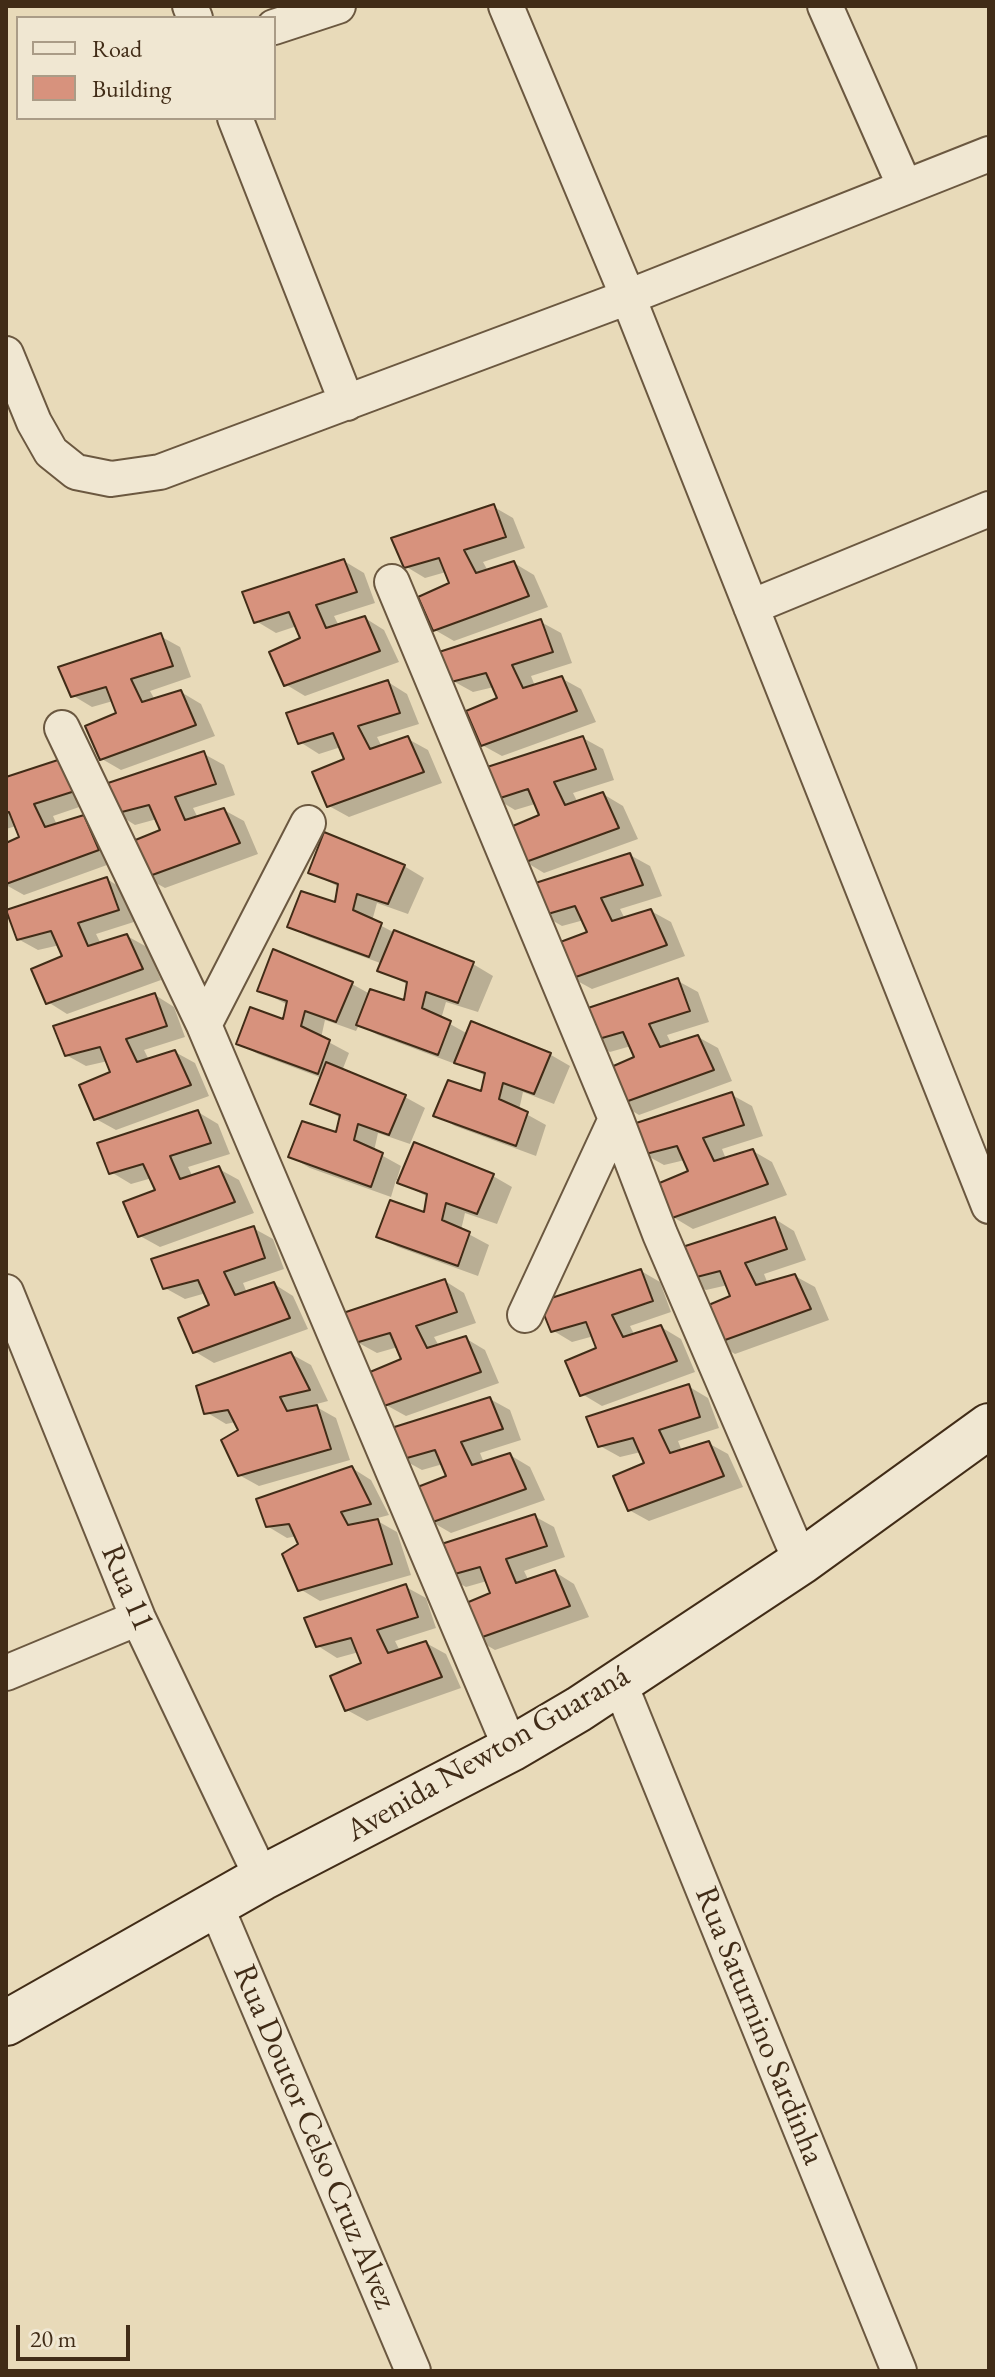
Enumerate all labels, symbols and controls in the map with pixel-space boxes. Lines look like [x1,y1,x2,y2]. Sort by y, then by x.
legend [16,16,276,120]
text: Road [92,33,142,64]
text: Building [92,73,172,104]
street label: Rua 11 [92,1539,162,1637]
street label: Avenida Newton Guaraná [340,1657,636,1851]
street label: Rua Saturnino Sardinha [686,1881,832,2171]
street label: Rua Doutor Celso Cruz Alvez [224,1959,404,2315]
scale bar [20,2309,134,2359]
text: 20 m [30,2323,77,2354]

